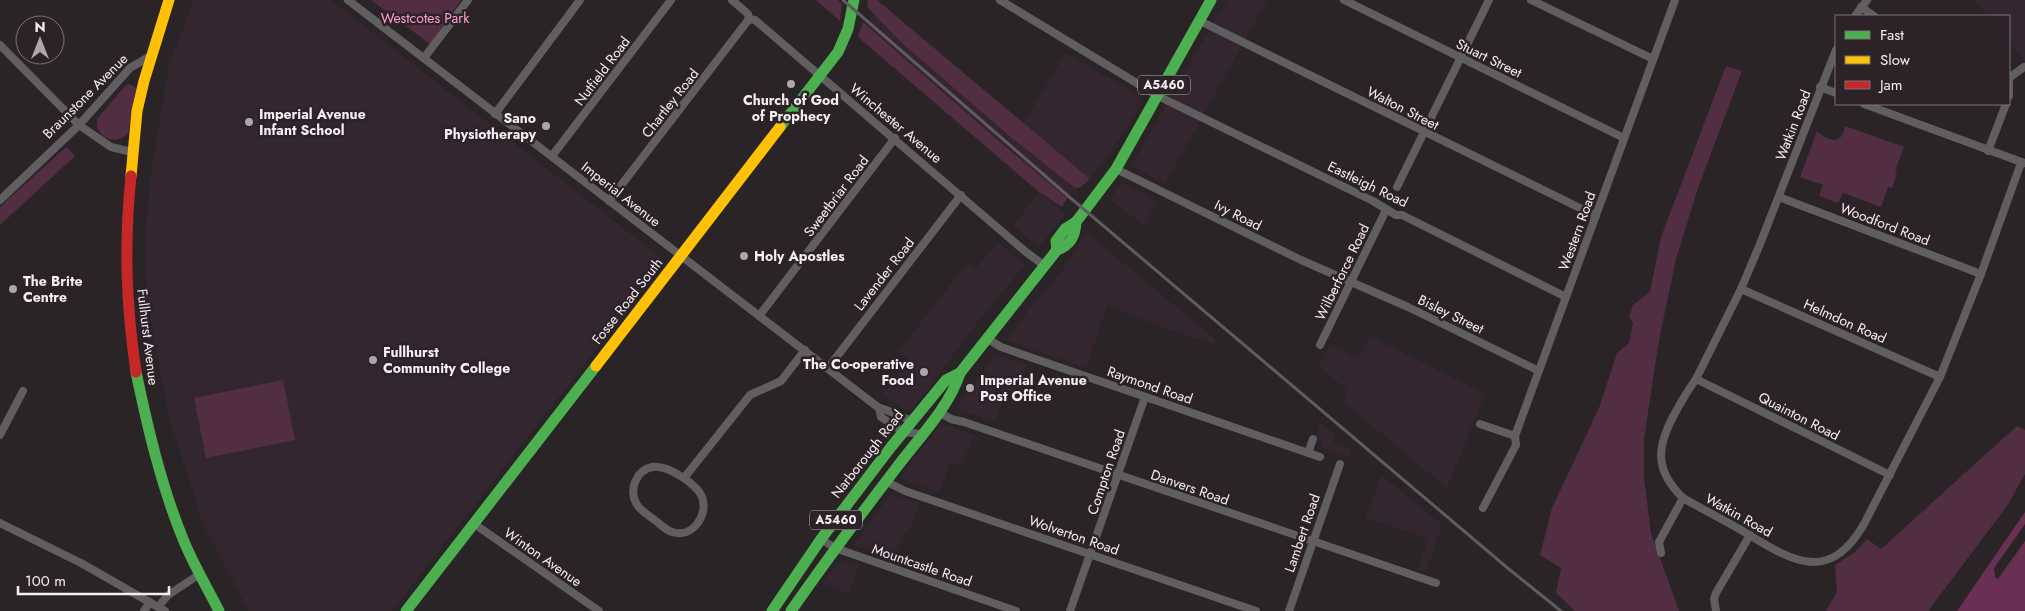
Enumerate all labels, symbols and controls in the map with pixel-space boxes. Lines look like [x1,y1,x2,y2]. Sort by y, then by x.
park label: Westcotes Park [381,8,470,28]
north arrow [15,15,65,65]
legend [1835,15,2010,105]
text: N [34,17,46,37]
text: Fast [1880,24,1904,46]
street label: Nutfield Road [569,32,635,110]
street label: Stuart Street [1453,33,1526,83]
street label: Braunstone Avenue [38,49,132,143]
text: Slow [1880,49,1911,71]
street label: Chartley Road [637,64,703,142]
text: Jam [1878,74,1903,96]
road number: A5460 [1138,76,1190,94]
marker: Church of God of Prophecy [785,78,797,90]
street label: Winchester Avenue [846,78,946,168]
street label: Walton Street [1364,81,1443,135]
street label: Watkin Road [1770,87,1816,163]
place label: Church of God of Prophecy [743,90,839,126]
place label: Imperial Avenue Infant School [259,104,366,140]
place label: Sano Physiotherapy [444,108,537,144]
marker: Imperial Avenue Infant School [243,116,255,128]
marker: Sano Physiotherapy [540,120,552,132]
street label: Sweetbriar Road [799,151,873,241]
street label: Eastleigh Road [1324,156,1412,212]
street label: Imperial Avenue [577,157,665,231]
street label: Western Road [1553,189,1601,273]
street label: Ivy Road [1211,195,1265,235]
street label: Woodford Road [1837,198,1933,250]
street label: Wilberforce Road [1310,220,1374,324]
street label: Lavender Road [849,233,919,315]
place label: Holy Apostles [754,246,845,266]
marker: Holy Apostles [738,250,750,262]
street label: Fosse Road South [587,254,667,348]
place label: The Brite Centre [23,271,82,307]
marker: The Brite Centre [7,283,19,295]
street label: Fullhurst Avenue [132,288,164,386]
street label: Bisley Street [1415,289,1488,339]
street label: Helmdon Road [1800,294,1890,348]
place label: Fullhurst Community College [383,342,510,378]
marker: Fullhurst Community College [367,354,379,366]
place label: The Co-operative Food [803,354,914,390]
street label: Raymond Road [1105,361,1195,409]
marker: The Co-operative Food [918,366,930,378]
place label: Imperial Avenue Post Office [980,370,1087,406]
marker: Imperial Avenue Post Office [964,382,976,394]
street label: Quainton Road [1755,387,1843,445]
street label: Narborough Road [826,406,908,502]
street label: Compton Road [1082,427,1130,517]
street label: Danvers Road [1148,464,1232,510]
street label: Watkin Road [1702,488,1776,542]
street label: Lambert Road [1279,491,1325,575]
road number: A5460 [810,510,862,530]
street label: Wolverton Road [1026,510,1122,560]
street label: Winton Avenue [500,523,586,591]
street label: Mountcastle Road [869,539,975,591]
scale bar [18,564,169,596]
text: 100 m [25,570,66,592]

